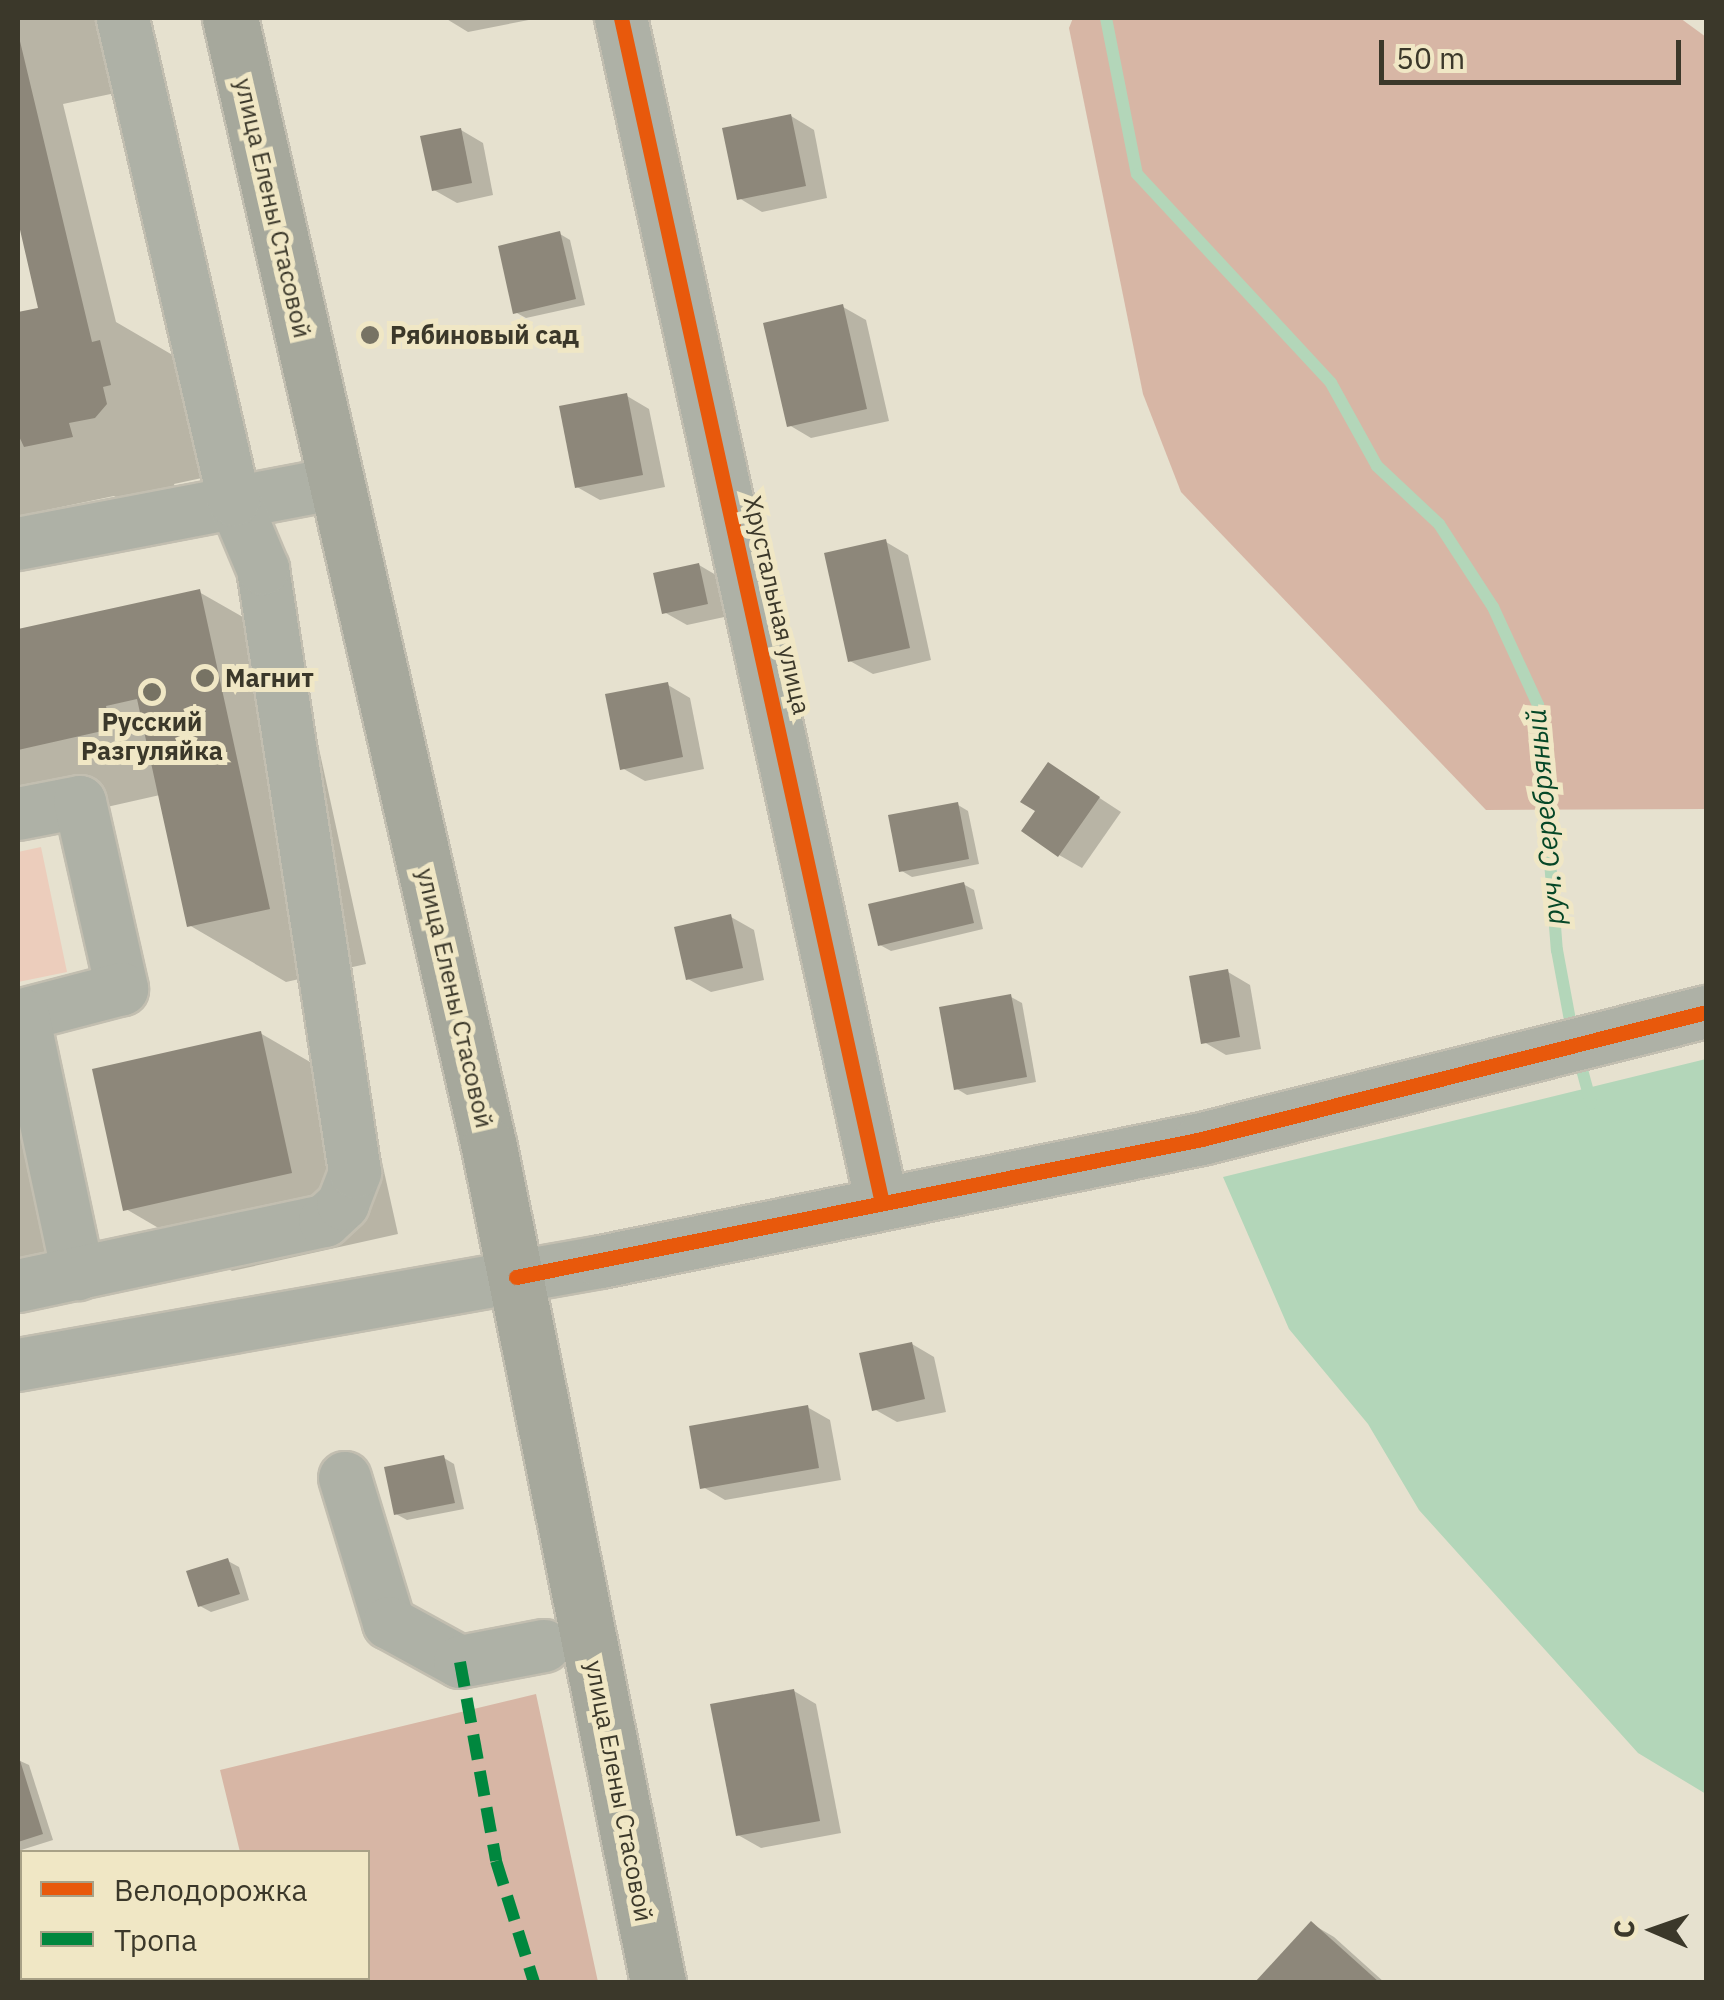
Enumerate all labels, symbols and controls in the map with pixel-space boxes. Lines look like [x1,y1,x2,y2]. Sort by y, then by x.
scale bar [1384,20,1686,82]
text: 50 m [1396,38,1465,77]
street label: улица Елены Стасовой [228,75,318,341]
place label: Рябиновый сад [390,320,579,350]
marker: Рябиновый сад [359,324,381,346]
street label: Хрустальная улица [737,493,817,717]
place label: Магнит [225,663,314,693]
marker: Магнит [194,667,216,689]
marker: Русский Разгуляйка [141,681,163,703]
water label: руч. Серебряный [1519,707,1571,927]
place label: Русский Разгуляйка [81,708,223,767]
street label: улица Елены Стасовой [410,865,500,1131]
street label: улица Елены Стасовой [579,1658,659,1924]
legend [20,1850,370,1980]
text: Велодорожка [114,1870,308,1909]
north arrow [1604,1880,1704,1980]
text: С [1605,1919,1642,1939]
text: Тропа [114,1920,197,1959]

